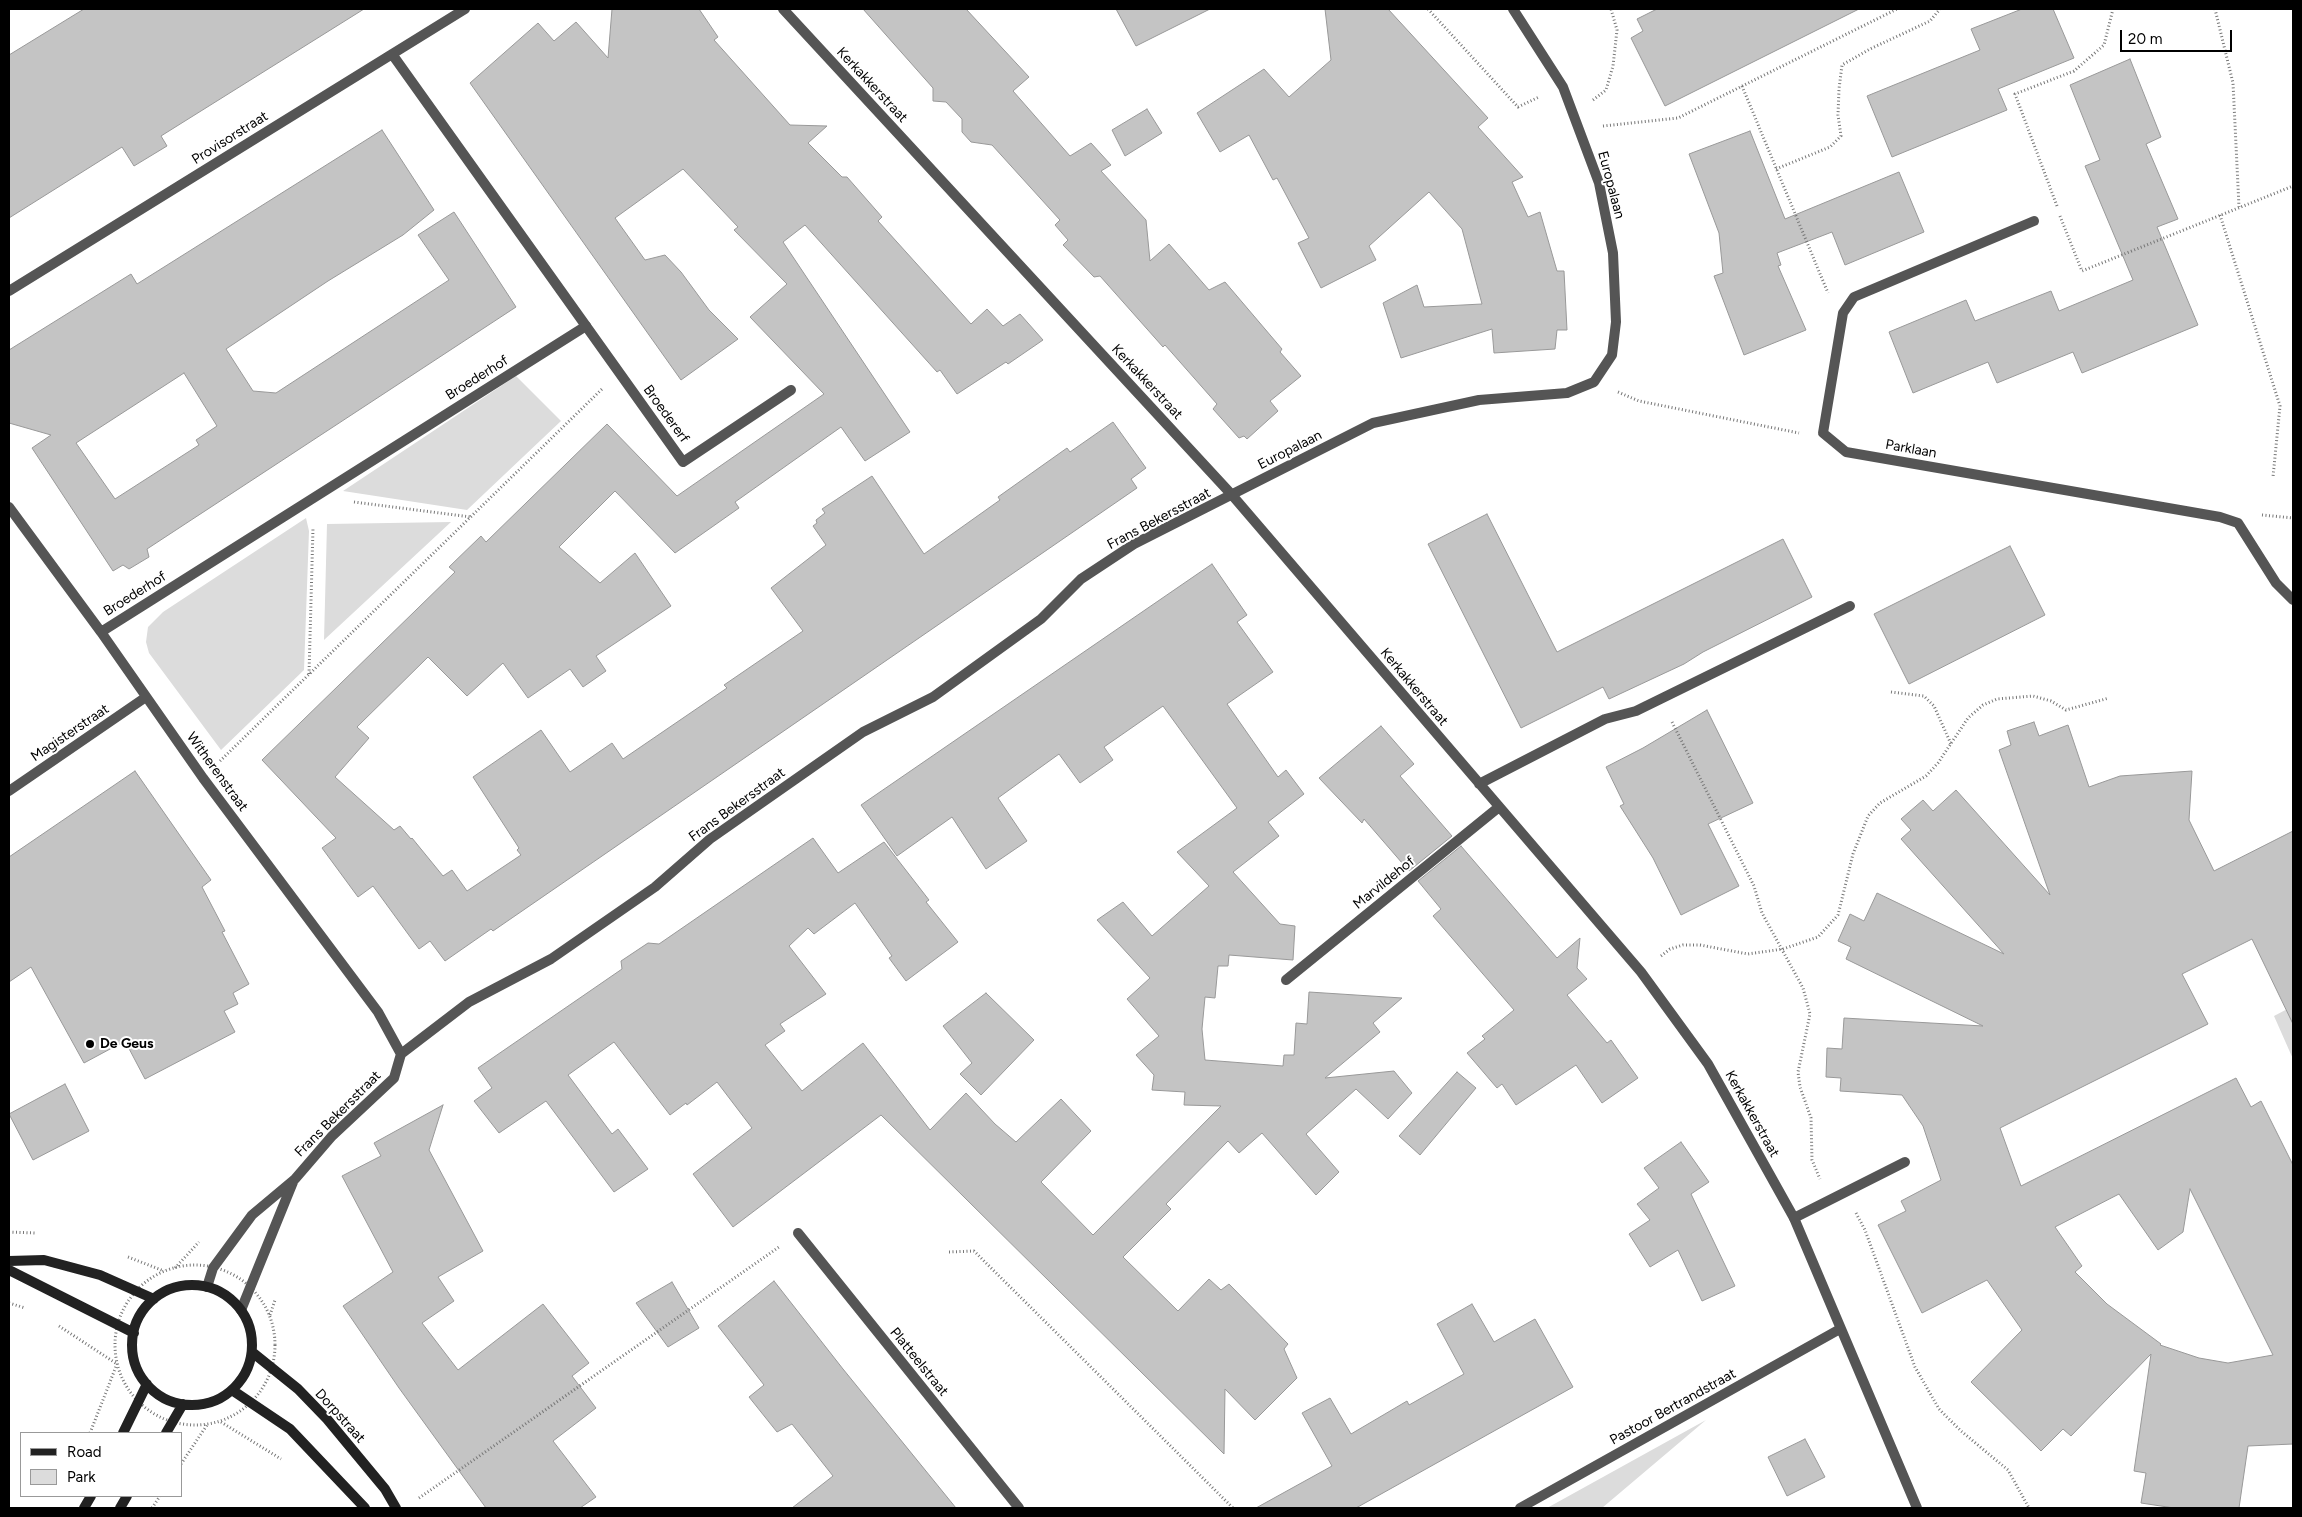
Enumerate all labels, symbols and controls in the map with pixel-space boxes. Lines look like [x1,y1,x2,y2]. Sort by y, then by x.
scale bar [2122,20,2234,52]
text: 20 m [2128,30,2162,48]
street label: Kerkakkerstraat [833,44,911,126]
street label: Provisorstraat [189,108,271,168]
street label: Europalaan [1594,149,1628,221]
street label: Kerkakkerstraat [1108,341,1186,423]
street label: Broederhof [443,352,511,404]
street label: Broedererf [639,382,693,446]
street label: Europalaan [1255,427,1325,473]
street label: Parklaan [1884,436,1938,462]
street label: Frans Bekersstraat [1104,485,1214,553]
street label: Broederhof [101,568,169,620]
street label: Kerkakkerstraat [1377,645,1451,729]
street label: Magisterstraat [28,701,112,765]
street label: Witherenstraat [183,729,251,815]
street label: Frans Bekersstraat [686,764,788,846]
street label: Marvildehof [1350,853,1418,913]
place label: De Geus [100,1036,154,1052]
marker: De Geus [84,1038,96,1050]
street label: Frans Bekersstraat [291,1067,385,1161]
street label: Kerkakkerstraat [1721,1068,1783,1160]
street label: Platteelstraat [886,1324,952,1400]
street label: Pastoor Bertrandstraat [1607,1365,1739,1449]
street label: Dorpstraat [311,1386,369,1446]
legend [20,1432,182,1497]
text: Road [67,1443,102,1461]
text: Park [67,1468,96,1486]

